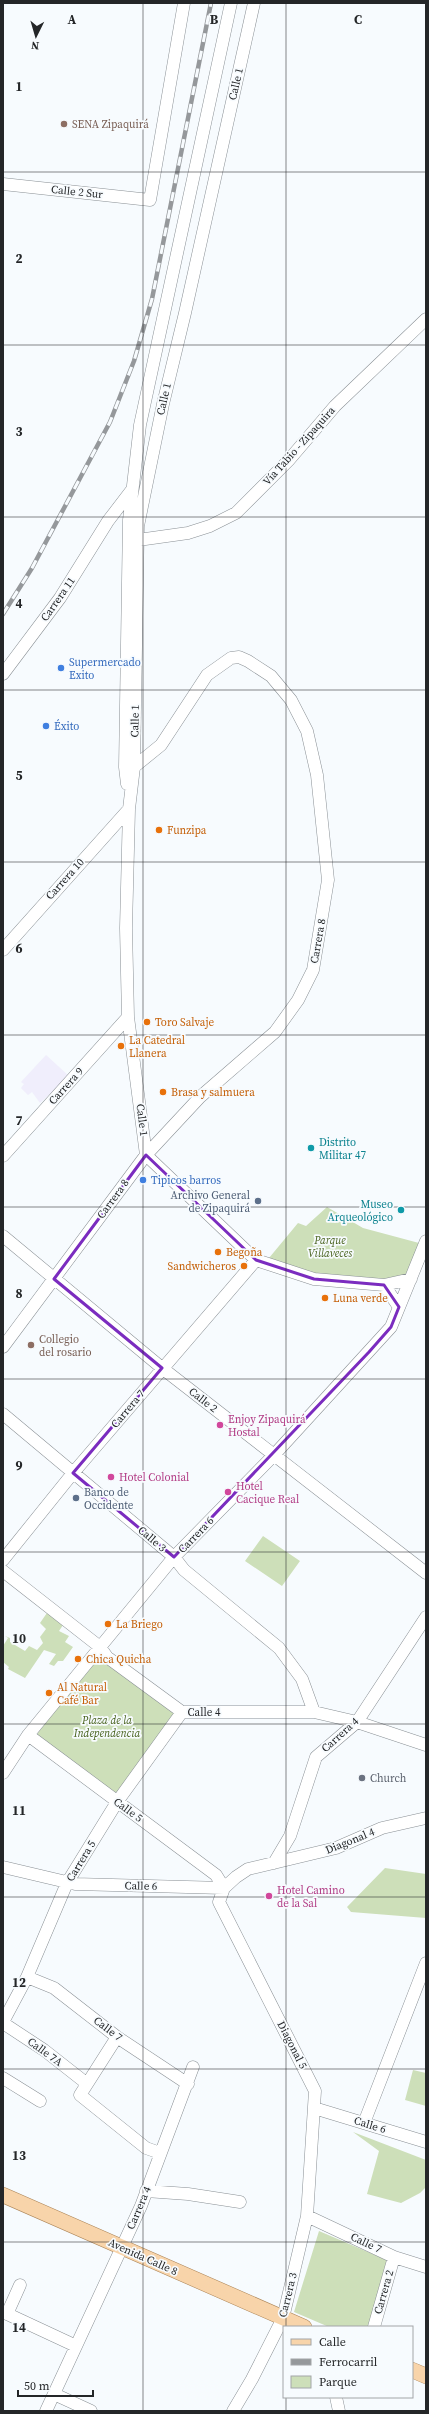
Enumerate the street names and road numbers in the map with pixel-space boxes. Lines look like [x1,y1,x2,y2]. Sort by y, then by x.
street label: Calle 1 [225,66,247,102]
street label: Calle 2 Sur [50,182,104,202]
street label: Calle 1 [153,381,175,417]
street label: Vía Tabio - Zipaquira [259,403,339,489]
street label: Carrera 11 [37,574,79,624]
street label: Calle 1 [127,704,143,738]
street label: Carrera 10 [42,855,88,903]
street label: Carrera 8 [307,917,329,965]
street label: Carrera 9 [45,1064,87,1108]
street label: Calle 1 [133,1103,151,1137]
street label: Carrera 8 [94,1176,132,1222]
street label: Calle 2 [185,1384,221,1416]
street label: Carrera 7 [108,1386,149,1431]
street label: Carrera 6 [175,1513,218,1557]
street label: Calle 3 [135,1523,170,1556]
street label: Calle 4 [188,1705,221,1720]
street label: Carrera 4 [318,1714,362,1756]
street label: Calle 5 [110,1794,146,1826]
street label: Diagonal 4 [323,1824,377,1858]
street label: Carrera 5 [63,1837,99,1884]
street label: Calle 6 [124,1878,158,1894]
street label: Calle 7 [90,2013,126,2045]
street label: Diagonal 5 [274,2019,311,2072]
street label: Calle 7A [24,2034,66,2070]
street label: Calle 6 [352,2113,388,2137]
street label: Carrera 4 [123,2184,155,2232]
street label: Calle 7 [348,2229,384,2257]
street label: Avenida Calle 8 [106,2235,180,2279]
street label: Carrera 2 [371,2268,398,2316]
street label: Carrera 3 [275,2271,301,2319]

